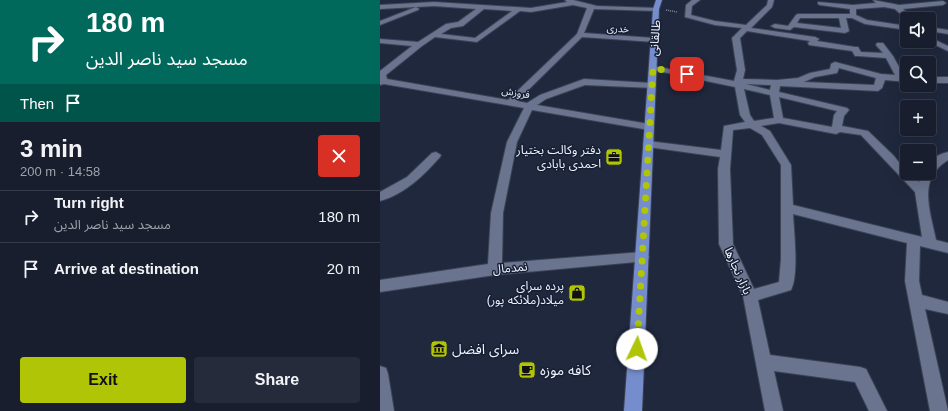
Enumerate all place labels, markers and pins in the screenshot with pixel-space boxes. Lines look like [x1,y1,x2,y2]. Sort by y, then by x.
pin [670,57,704,91]
place label: دفتر وکالت بختیار احمدی بابادی [515,143,601,171]
office icon: دفتر وکالت بختیار احمدی بابادی [604,147,624,167]
place label: پرده سرای میلاد(ملائکه پور) [487,279,564,308]
shop icon: پرده سرای میلاد(ملائکه پور) [567,283,587,303]
museum icon: سرای افضل [429,339,449,359]
place label: سرای افضل [452,341,519,358]
cafe icon: کافه موزه [517,360,537,380]
place label: کافه موزه [540,362,591,379]

